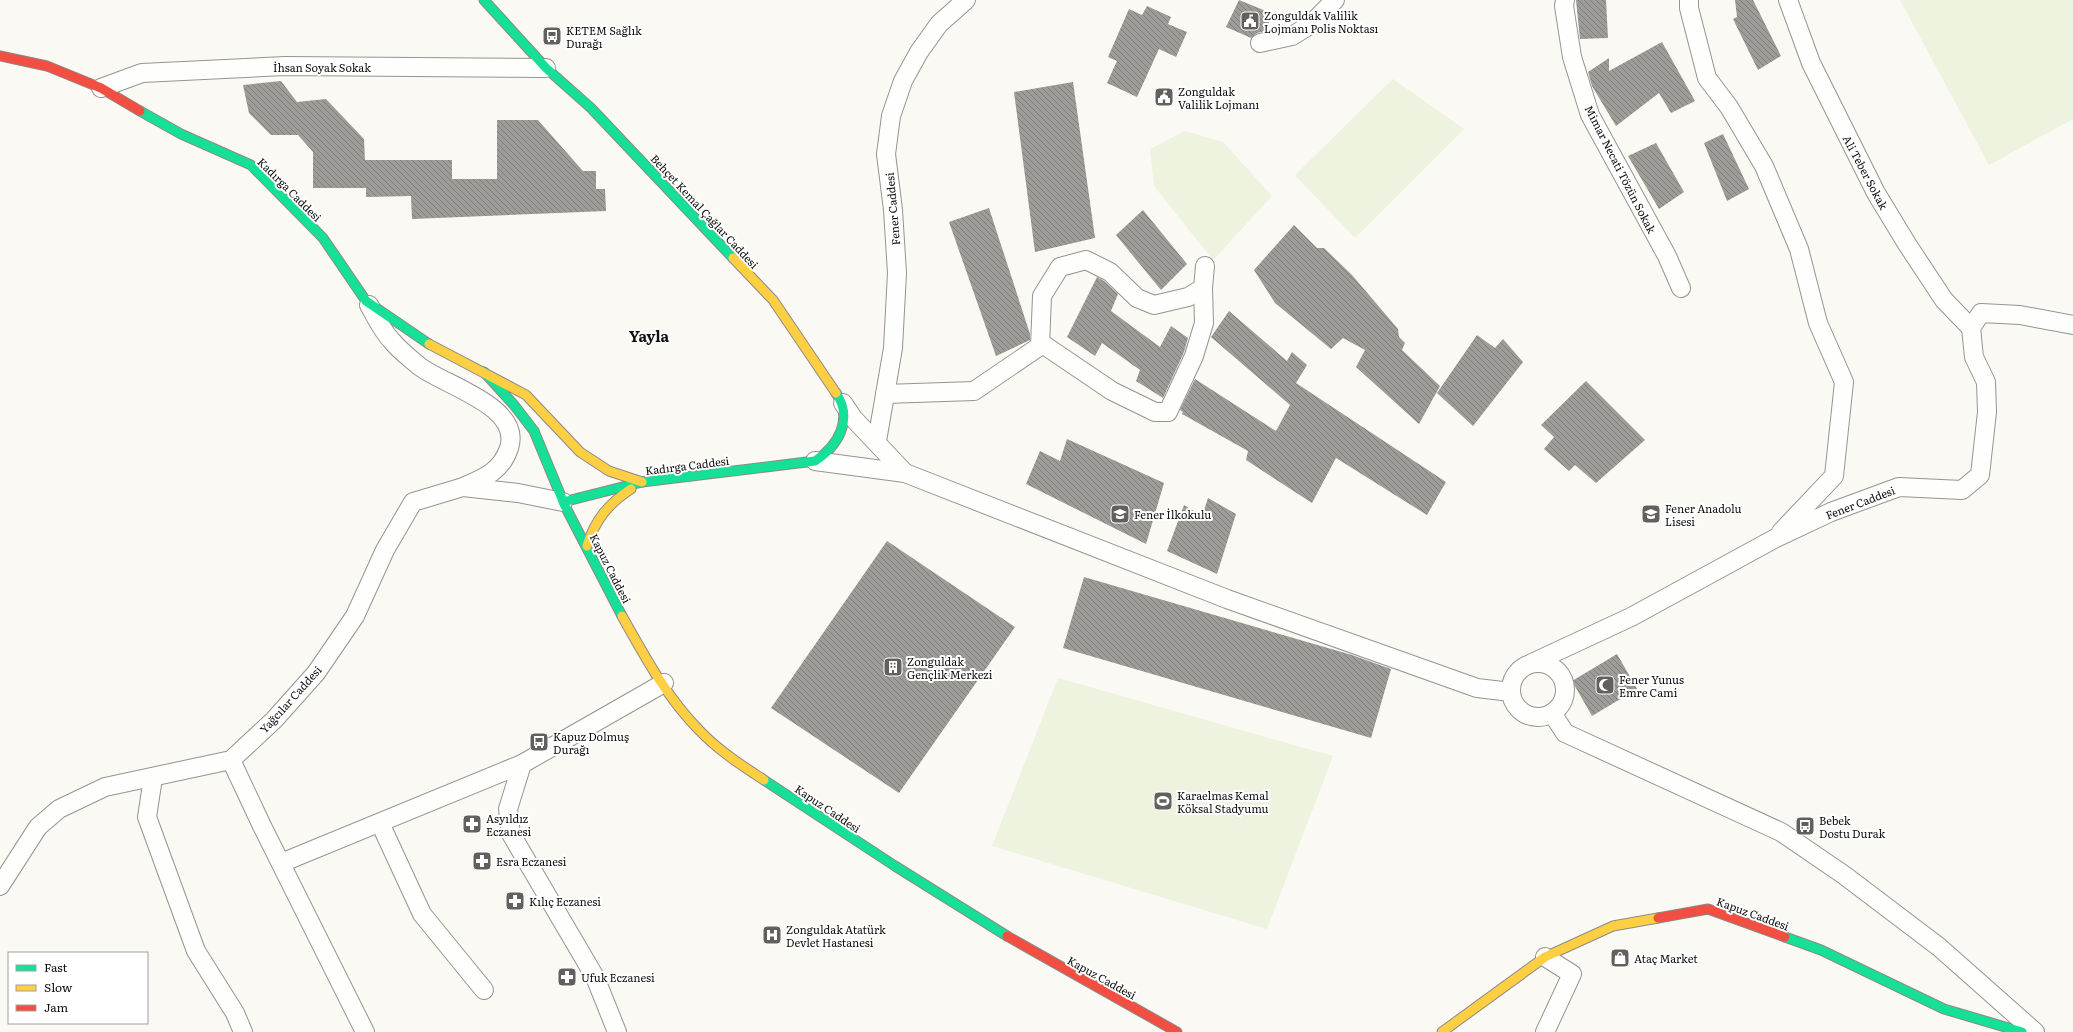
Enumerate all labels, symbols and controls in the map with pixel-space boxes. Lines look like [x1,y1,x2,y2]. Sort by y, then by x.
place label: Zonguldak Valilik Lojmanı Polis Noktası [1264,7,1378,36]
public building icon: Zonguldak Valilik Lojmanı Polis Noktası [1239,10,1261,32]
place label: KETEM Sağlık Durağı [566,22,642,51]
bus stop icon: KETEM Sağlık Durağı [541,25,563,47]
street label: İhsan Soyak Sokak [273,59,371,75]
place label: Zonguldak Valilik Lojmanı [1178,83,1259,112]
public building icon: Zonguldak Valilik Lojmanı [1153,86,1175,108]
street label: Mimar Necati Tözün Sokak [1582,102,1660,236]
street label: Ali Teber Sokak [1840,132,1893,212]
street label: Behçet Kemal Çağlar Caddesi [648,150,763,272]
street label: Kadırga Caddesi [254,153,326,225]
street label: Fener Caddesi [881,172,903,246]
district label: Yayla [629,324,670,347]
street label: Kadırga Caddesi [644,452,730,478]
street label: Fener Caddesi [1823,481,1897,523]
place label: Fener Anadolu Lisesi [1665,500,1742,529]
school or university icon: Fener İlkokulu [1109,503,1131,525]
school or university icon: Fener Anadolu Lisesi [1640,503,1662,525]
place label: Fener İlkokulu [1134,506,1211,522]
street label: Kapuz Caddesi [587,530,636,606]
place label: Zonguldak Gençlik Merkezi [907,653,993,682]
building icon: Zonguldak Gençlik Merkezi [882,656,904,678]
street label: Yağcılar Caddesi [255,662,325,736]
place label: Fener Yunus Emre Cami [1619,671,1684,700]
mosque icon: Fener Yunus Emre Cami [1594,674,1616,696]
place label: Kapuz Dolmuş Durağı [553,728,629,757]
bus stop icon: Kapuz Dolmuş Durağı [528,731,550,753]
street label: Kapuz Caddesi [792,780,864,836]
place label: Karaelmas Kemal Köksal Stadyumu [1177,787,1269,816]
sports icon: Karaelmas Kemal Köksal Stadyumu [1152,790,1174,812]
place label: Asyıldız Eczanesi [486,810,531,839]
place label: Bebek Dostu Durak [1819,812,1886,841]
pharmacy icon: Asyıldız Eczanesi [461,813,483,835]
bus stop icon: Bebek Dostu Durak [1794,815,1816,837]
pharmacy icon: Esra Eczanesi [471,850,493,872]
place label: Esra Eczanesi [496,853,567,869]
pharmacy icon: Kılıç Eczanesi [504,890,526,912]
street label: Kapuz Caddesi [1715,892,1792,934]
place label: Kılıç Eczanesi [529,893,601,909]
place label: Zonguldak Atatürk Devlet Hastanesi [786,921,886,950]
hospital icon: Zonguldak Atatürk Devlet Hastanesi [761,924,783,946]
shop icon: Ataç Market [1609,947,1631,969]
place label: Ataç Market [1634,950,1698,966]
legend [8,952,148,1024]
street label: Kapuz Caddesi [1065,952,1139,1003]
text: Fast [44,958,68,976]
pharmacy icon: Ufuk Eczanesi [556,966,578,988]
place label: Ufuk Eczanesi [581,969,655,985]
text: Slow [44,978,73,996]
text: Jam [44,998,69,1016]

